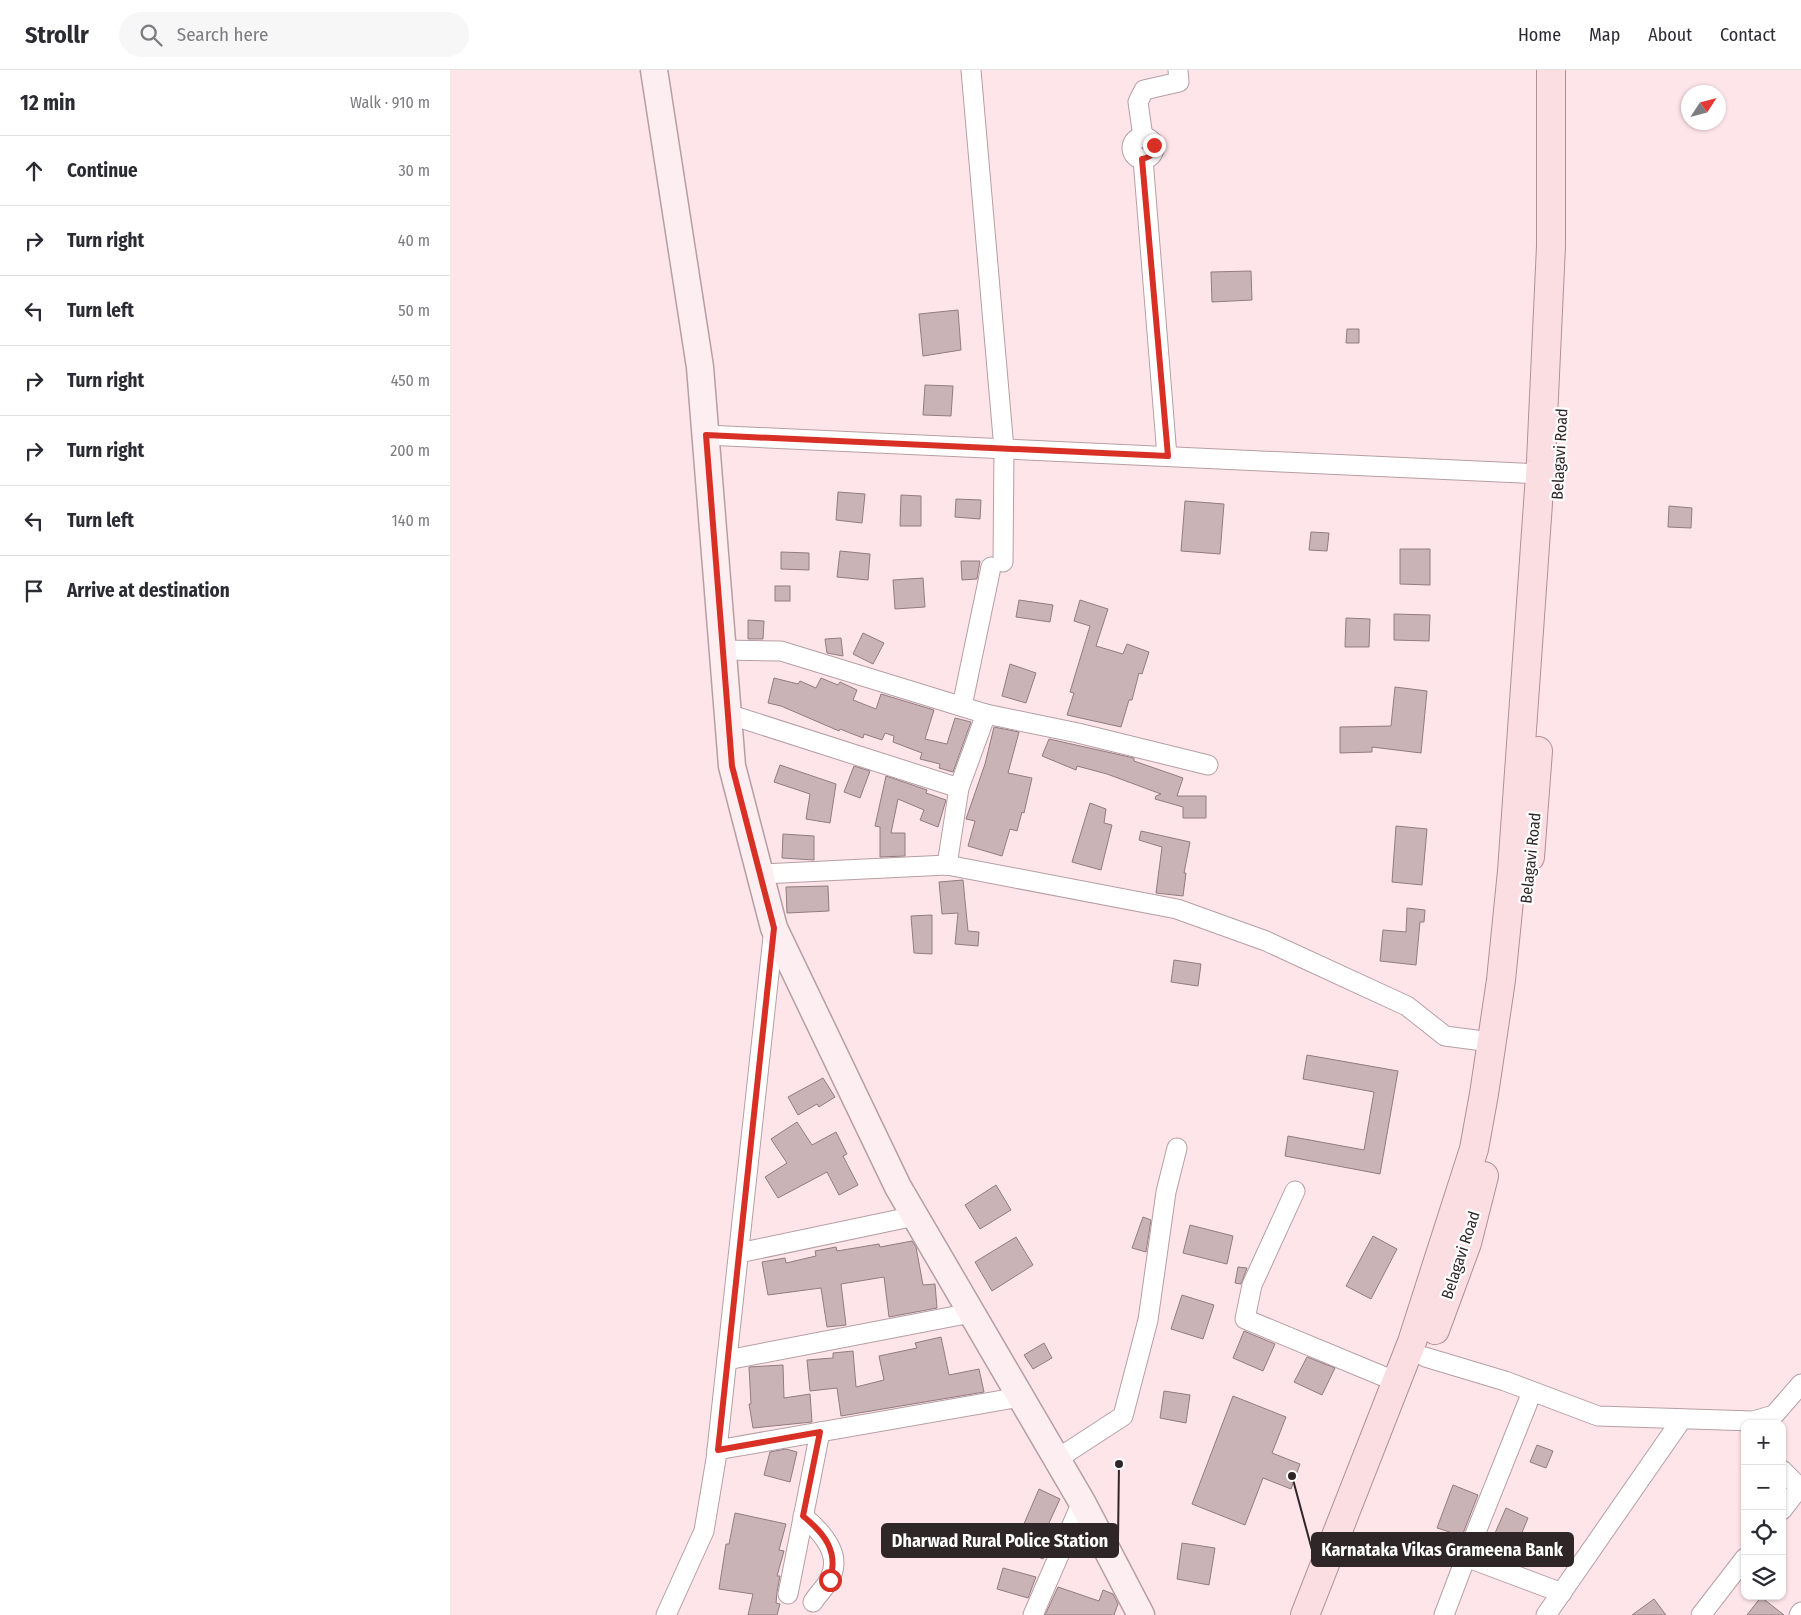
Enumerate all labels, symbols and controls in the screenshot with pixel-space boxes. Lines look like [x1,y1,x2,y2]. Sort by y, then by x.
search box [119,12,469,57]
text: Strollr [25,21,89,49]
icon: search [137,21,165,49]
text: Search here [177,23,268,46]
text: Home [1518,24,1561,46]
text: Map [1589,24,1620,46]
text: About [1648,24,1692,46]
text: Contact [1720,24,1776,46]
north arrow [1681,85,1726,130]
text: 12 min [20,90,75,116]
text: Walk · 910 m [350,93,430,112]
route end [1143,134,1166,157]
icon: ahead [20,157,48,185]
text: Continue [67,159,138,182]
text: 30 m [398,161,430,180]
icon: right [20,227,48,255]
text: Turn right [67,229,144,252]
text: 40 m [398,231,430,250]
icon: left [20,297,48,325]
text: Turn left [67,299,134,322]
text: 50 m [398,301,430,320]
icon: right [20,367,48,395]
text: Turn right [67,369,144,392]
text: 450 m [391,371,430,390]
street label: Belagavi Road [1548,408,1571,500]
icon: right [20,437,48,465]
text: Turn right [67,439,144,462]
text: 200 m [390,441,430,460]
icon: left [20,507,48,535]
text: Turn left [67,509,134,532]
text: 140 m [392,511,430,530]
icon: arrive [20,577,48,605]
text: Arrive at destination [67,579,230,602]
street label: Belagavi Road [1516,812,1545,904]
street label: Belagavi Road [1437,1209,1484,1302]
map controls [1741,1420,1786,1600]
button: + [1741,1420,1786,1465]
button: − [1741,1465,1786,1510]
button: locate [1741,1510,1786,1555]
callout: Dharwad Rural Police Station [882,1524,1118,1557]
text: Dharwad Rural Police Station [892,1530,1108,1552]
callout: Karnataka Vikas Grameena Bank [1312,1533,1573,1566]
text: Karnataka Vikas Grameena Bank [1321,1539,1564,1561]
button: layers [1741,1555,1786,1600]
route start [819,1569,842,1592]

